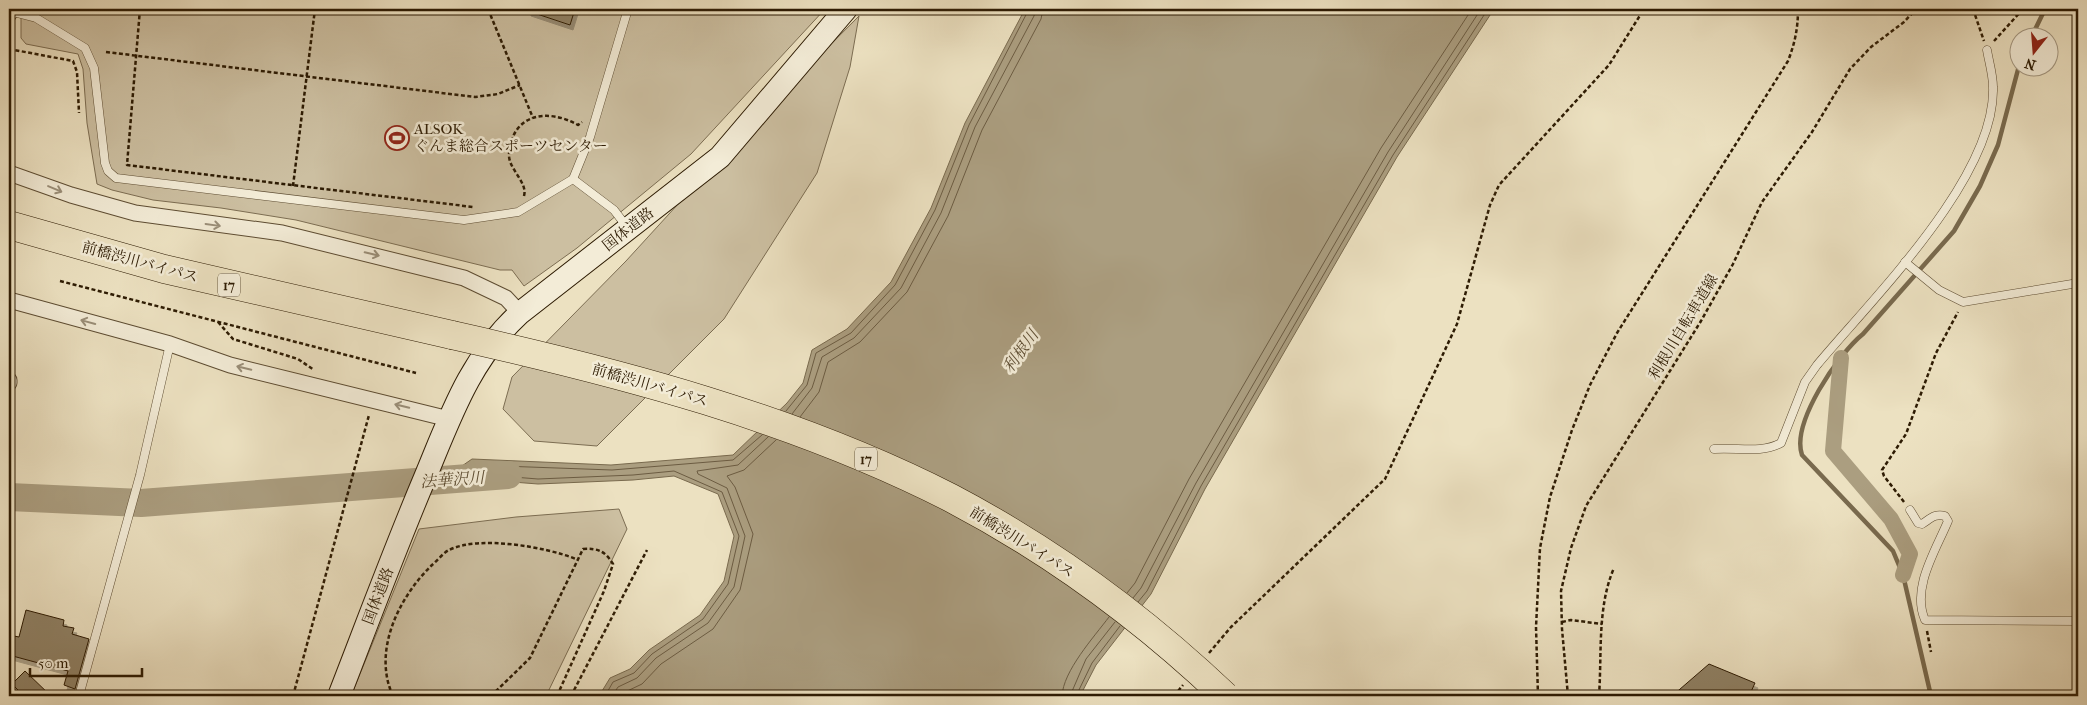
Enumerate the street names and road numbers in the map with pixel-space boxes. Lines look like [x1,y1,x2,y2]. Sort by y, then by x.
street label: 国体道路 [599,203,657,255]
street label: 前橋渋川バイパス [80,238,200,286]
street label: 利根川自転車道線 [1644,271,1722,383]
road number: 17 [218,274,240,296]
street label: 前橋渋川バイパス [590,360,710,410]
road number: 17 [855,448,877,470]
street label: 前橋渋川バイパス [966,503,1078,581]
street label: 国体道路 [359,565,397,627]

